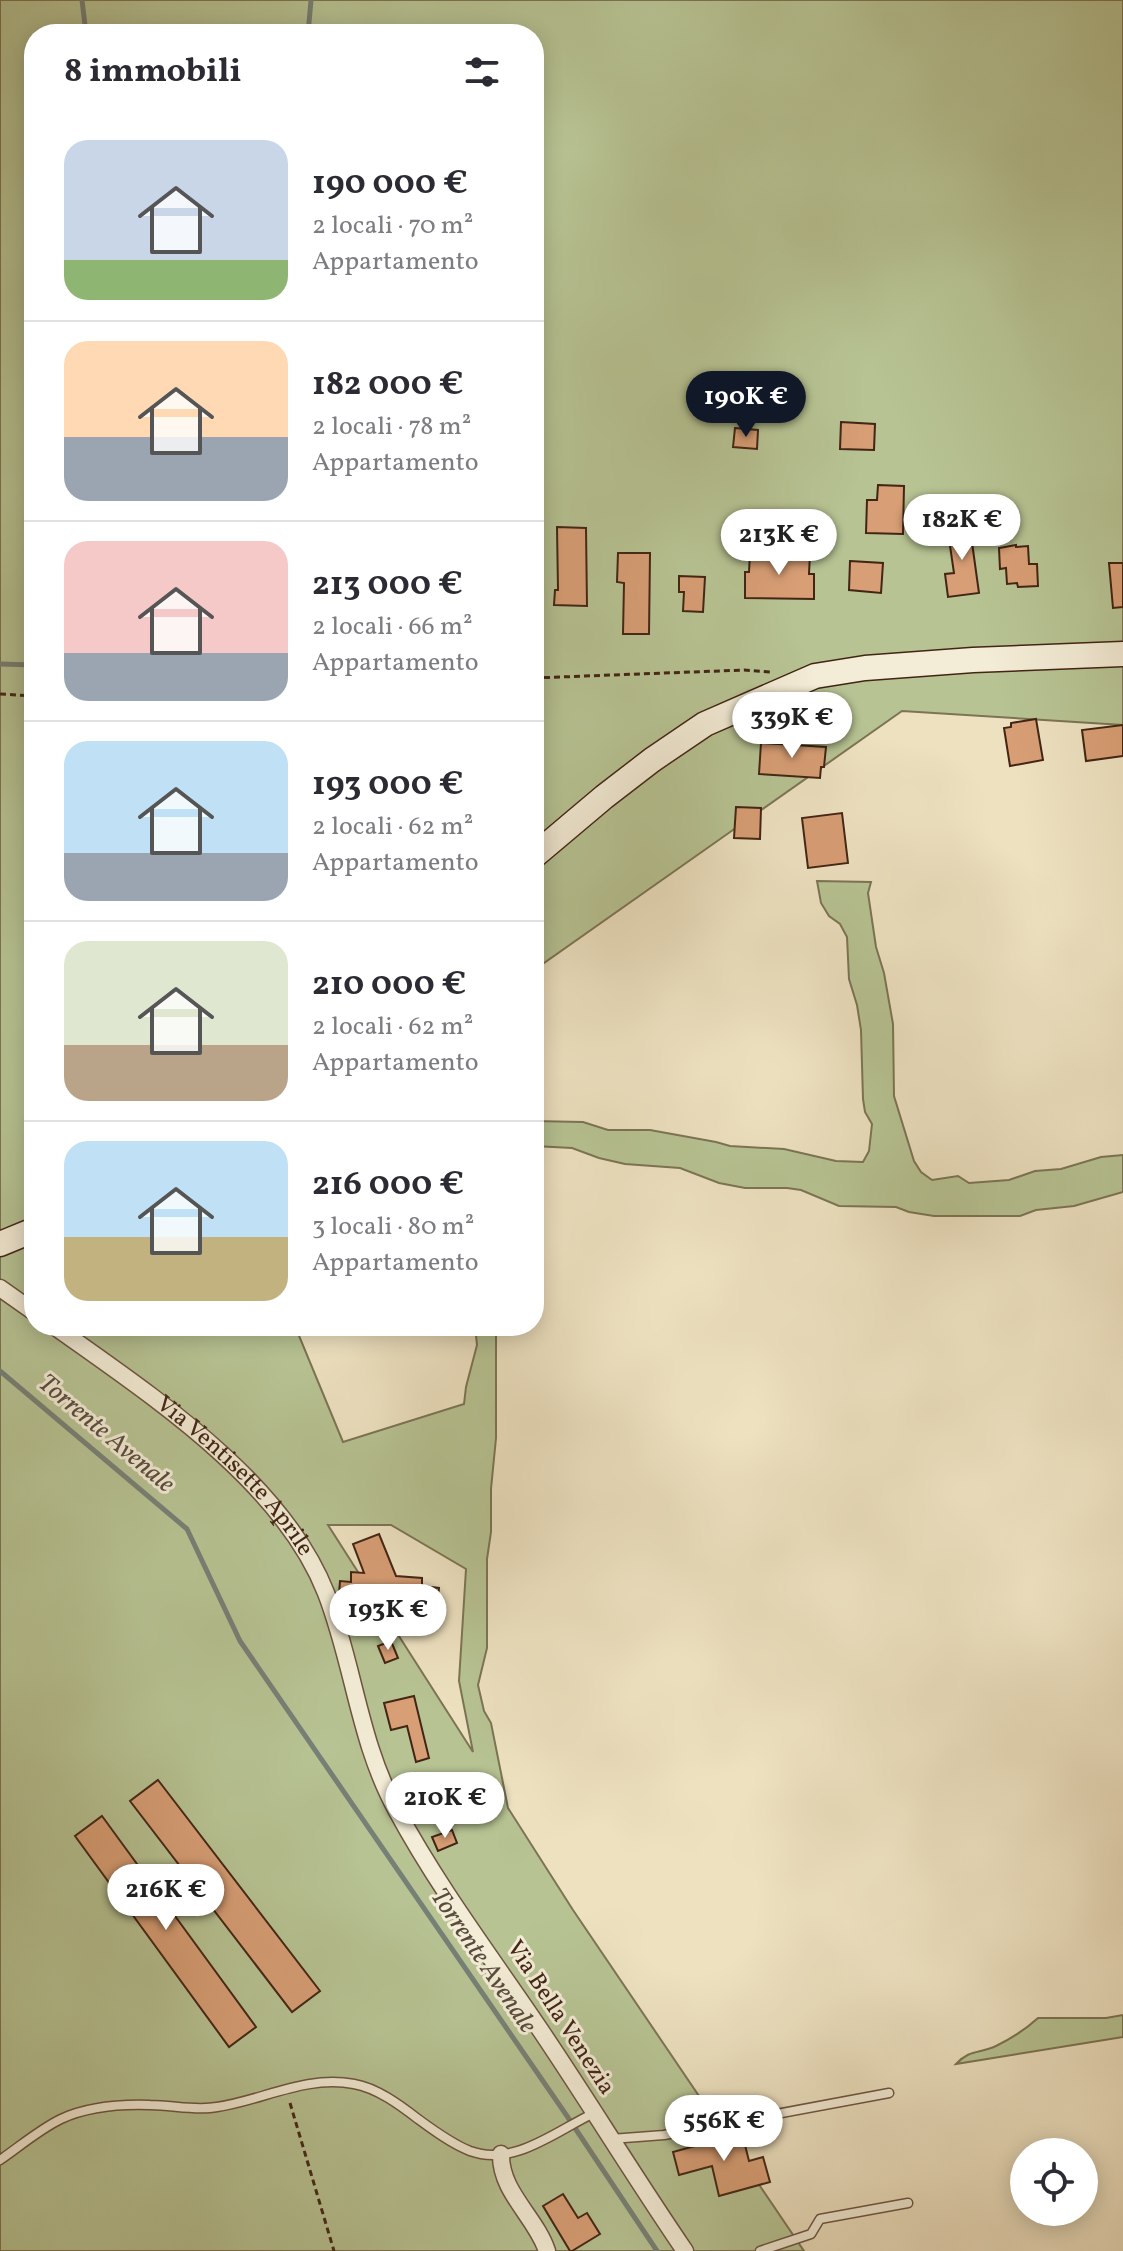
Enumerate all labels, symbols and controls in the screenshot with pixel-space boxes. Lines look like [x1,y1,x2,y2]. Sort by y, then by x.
text: 8 immobili [64,49,242,96]
icon: filters [460,50,504,94]
text: 190 000 € [312,161,468,208]
icon: home [128,172,224,268]
text: 2 locali · 70 m² [312,208,473,244]
text: Appartamento [312,244,479,280]
text: 182 000 € [312,362,464,409]
pin: 190K € [681,371,811,439]
icon: home [128,373,224,469]
text: 190K € [704,379,788,415]
text: 2 locali · 78 m² [312,409,471,445]
text: Appartamento [312,445,479,481]
pin: 182K € [897,494,1027,562]
text: 182K € [921,502,1003,538]
pin: 213K € [714,509,844,577]
text: 213K € [739,517,819,553]
text: 213 000 € [312,562,463,609]
icon: home [128,573,224,669]
text: 2 locali · 66 m² [312,609,473,645]
text: Appartamento [312,645,479,681]
pin: 339K € [727,692,857,760]
text: 339K € [750,700,834,736]
text: 193 000 € [312,762,464,809]
icon: home [128,773,224,869]
text: 2 locali · 62 m² [312,809,473,845]
text: Appartamento [312,845,479,881]
text: 210 000 € [312,962,466,1009]
icon: home [128,973,224,1069]
text: 2 locali · 62 m² [312,1009,473,1045]
text: Appartamento [312,1045,479,1081]
text: 216 000 € [312,1162,464,1209]
icon: home [128,1173,224,1269]
text: 3 locali · 80 m² [312,1209,474,1245]
text: Appartamento [312,1245,479,1281]
water label: Torrente Avenale [30,1366,182,1502]
street label: Via Ventisette Aprile [148,1388,321,1563]
pin: 193K € [323,1584,453,1652]
text: 193K € [347,1592,429,1628]
pin: 210K € [380,1772,510,1840]
text: 210K € [403,1780,487,1816]
pin: 216K € [101,1864,231,1932]
text: 216K € [125,1872,207,1908]
water label: Torrente Avenale [421,1881,545,2041]
street label: Via Bella Venezia [497,1934,623,2102]
pin: 556K € [659,2095,789,2163]
text: 556K € [683,2103,765,2139]
map controls [1010,2138,1098,2226]
button: locate [1010,2138,1098,2226]

